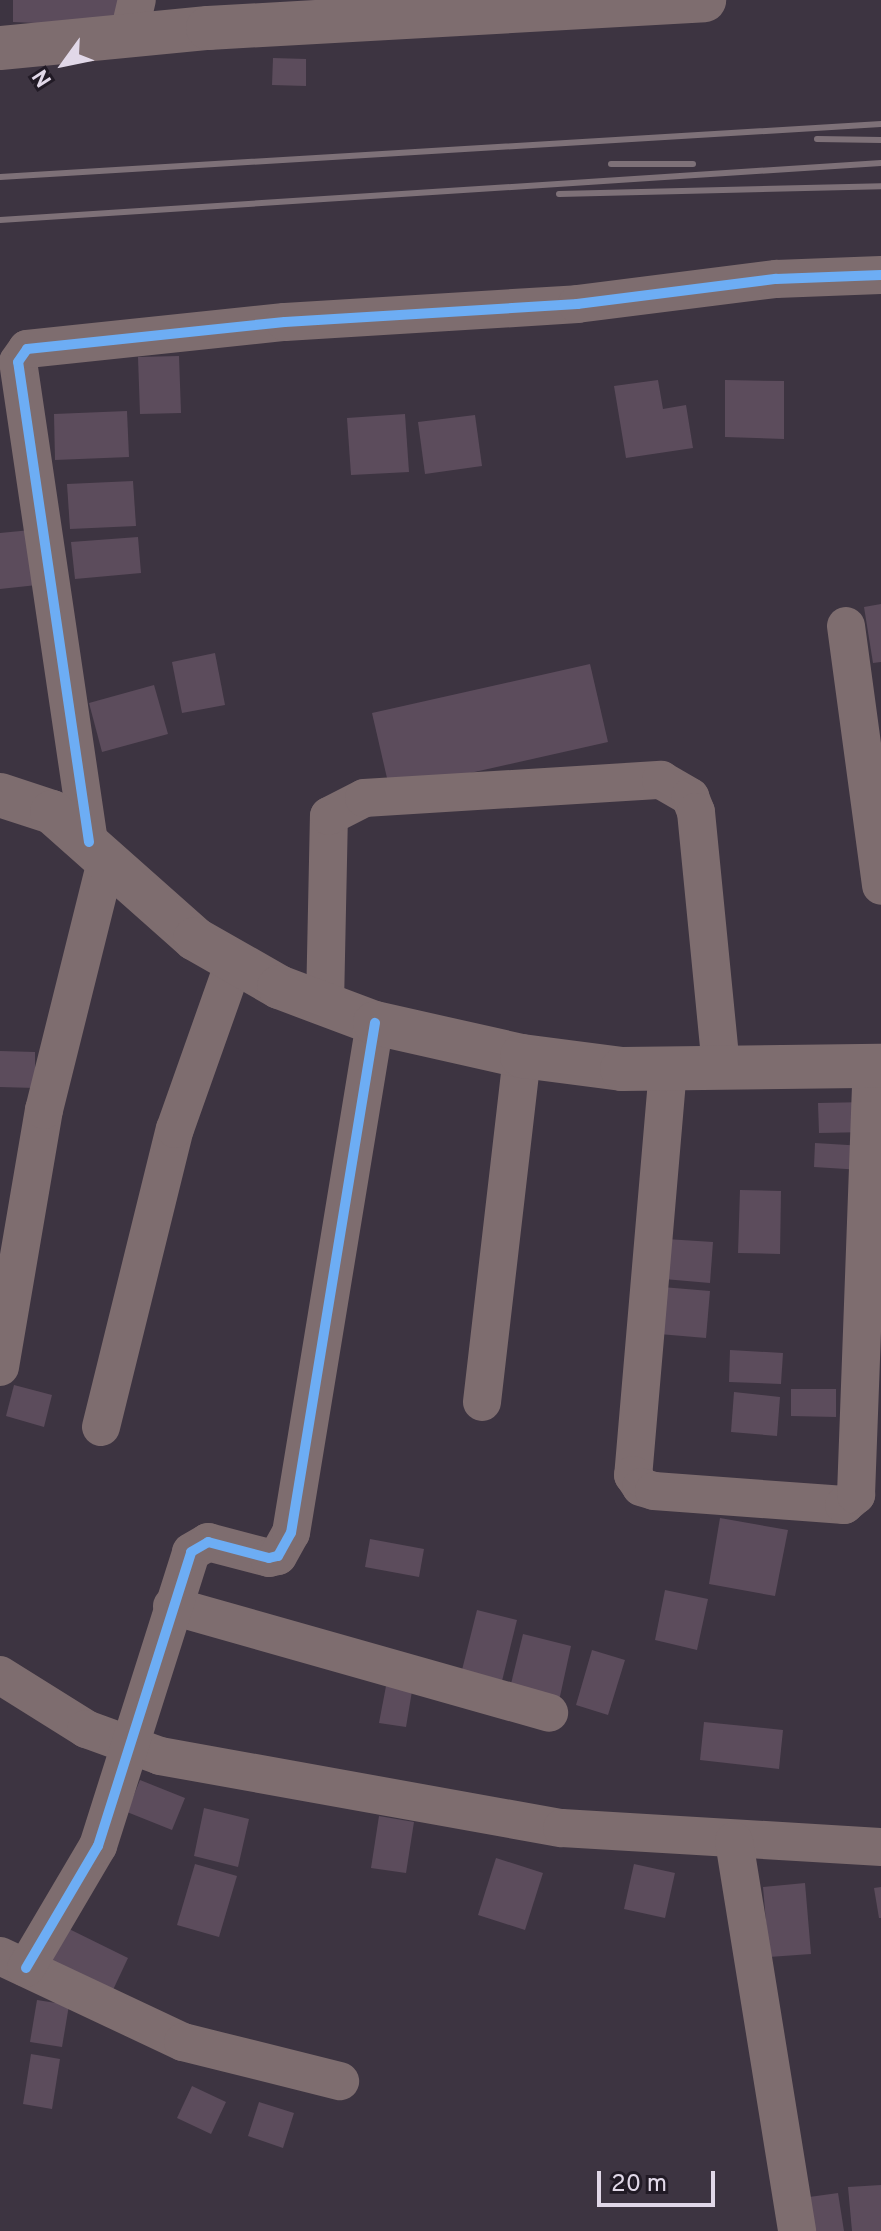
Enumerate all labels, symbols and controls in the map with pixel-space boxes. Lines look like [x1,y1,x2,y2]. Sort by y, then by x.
north arrow [24,24,104,104]
text: N [28,63,59,91]
scale bar [601,2155,719,2205]
text: 20 m [611,2170,667,2200]

